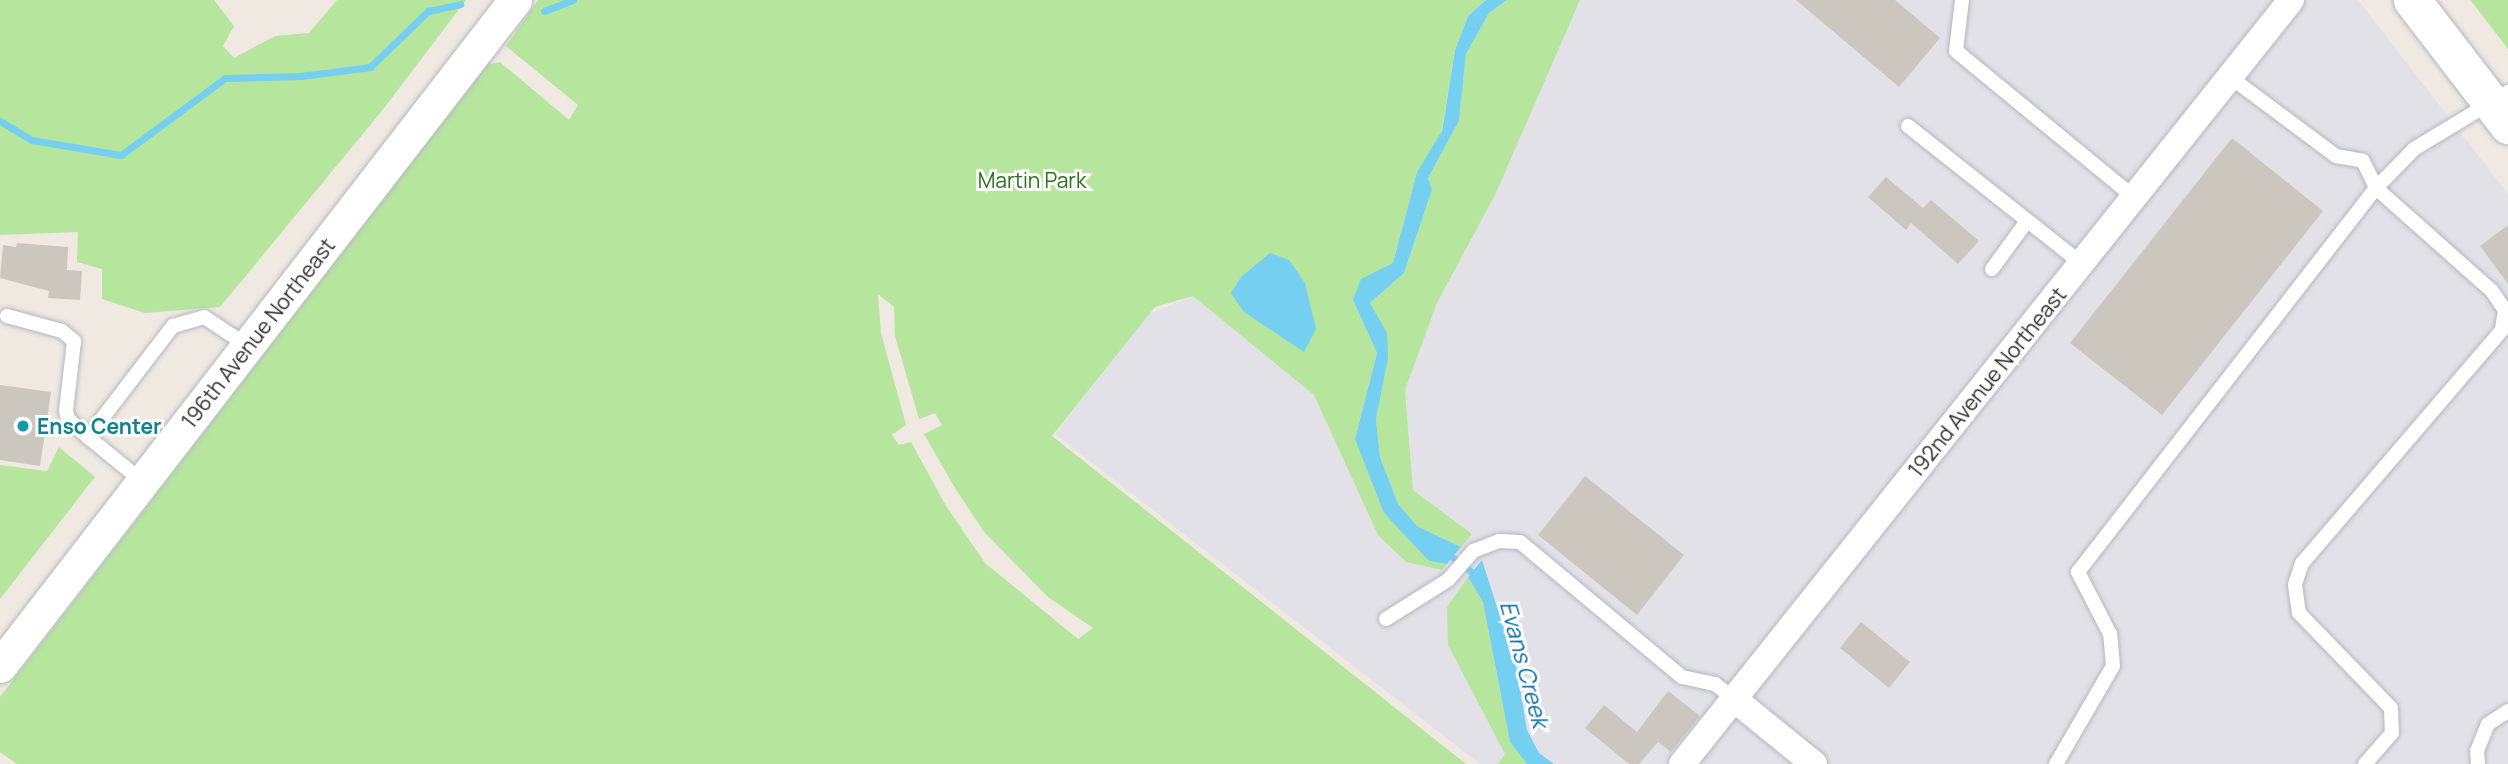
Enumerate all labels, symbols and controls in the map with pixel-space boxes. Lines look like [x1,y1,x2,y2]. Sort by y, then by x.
park label: Martin Park [978,167,1086,193]
street label: 196th Avenue Northeast [176,233,340,433]
street label: 192nd Avenue Northeast [1903,282,2071,482]
place label: Enso Center [37,413,161,439]
marker: Enso Center [15,418,31,434]
water label: Evans Creek [1495,598,1555,730]

